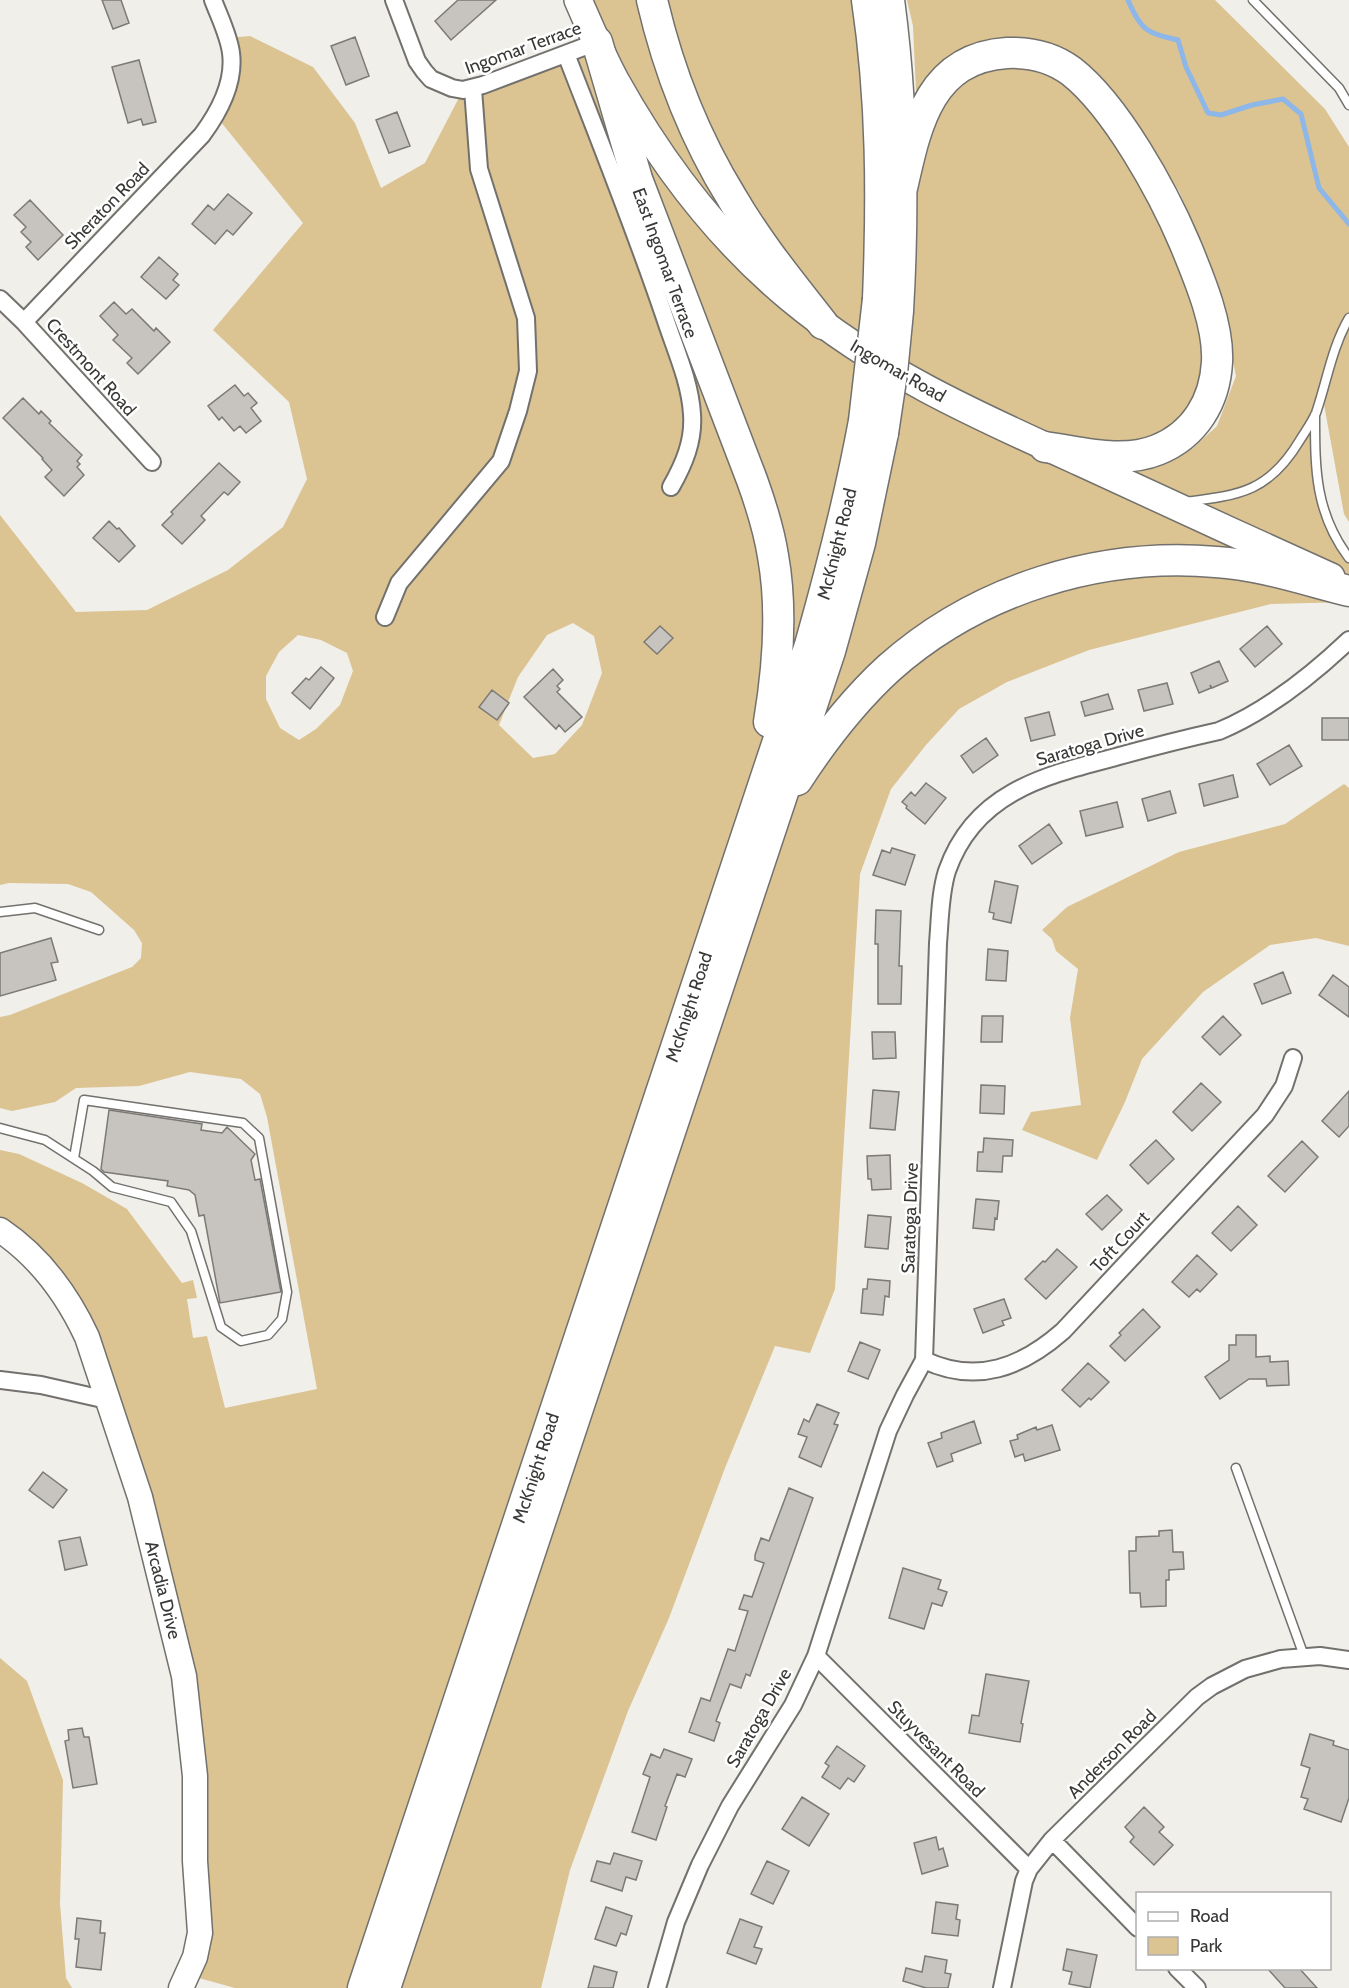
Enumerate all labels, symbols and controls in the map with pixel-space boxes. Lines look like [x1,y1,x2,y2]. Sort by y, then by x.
street label: Ingomar Terrace [462,17,584,79]
street label: Sheraton Road [60,158,154,254]
street label: East Ingomar Terrace [628,185,702,341]
street label: Crestmont Road [41,314,141,420]
street label: Ingomar Road [846,335,950,407]
street label: McKnight Road [813,486,861,602]
street label: Saratoga Drive [1034,719,1146,771]
street label: McKnight Road [661,949,717,1065]
street label: Saratoga Drive [897,1162,923,1274]
street label: Toft Court [1086,1207,1154,1277]
street label: McKnight Road [508,1410,564,1526]
street label: Arcadia Drive [140,1539,186,1641]
street label: Saratoga Drive [722,1664,796,1772]
street label: Stuyvesant Road [883,1696,989,1802]
street label: Anderson Road [1063,1705,1161,1803]
legend [1136,1892,1331,1970]
text: Road [1190,1905,1229,1927]
text: Park [1190,1935,1223,1957]

